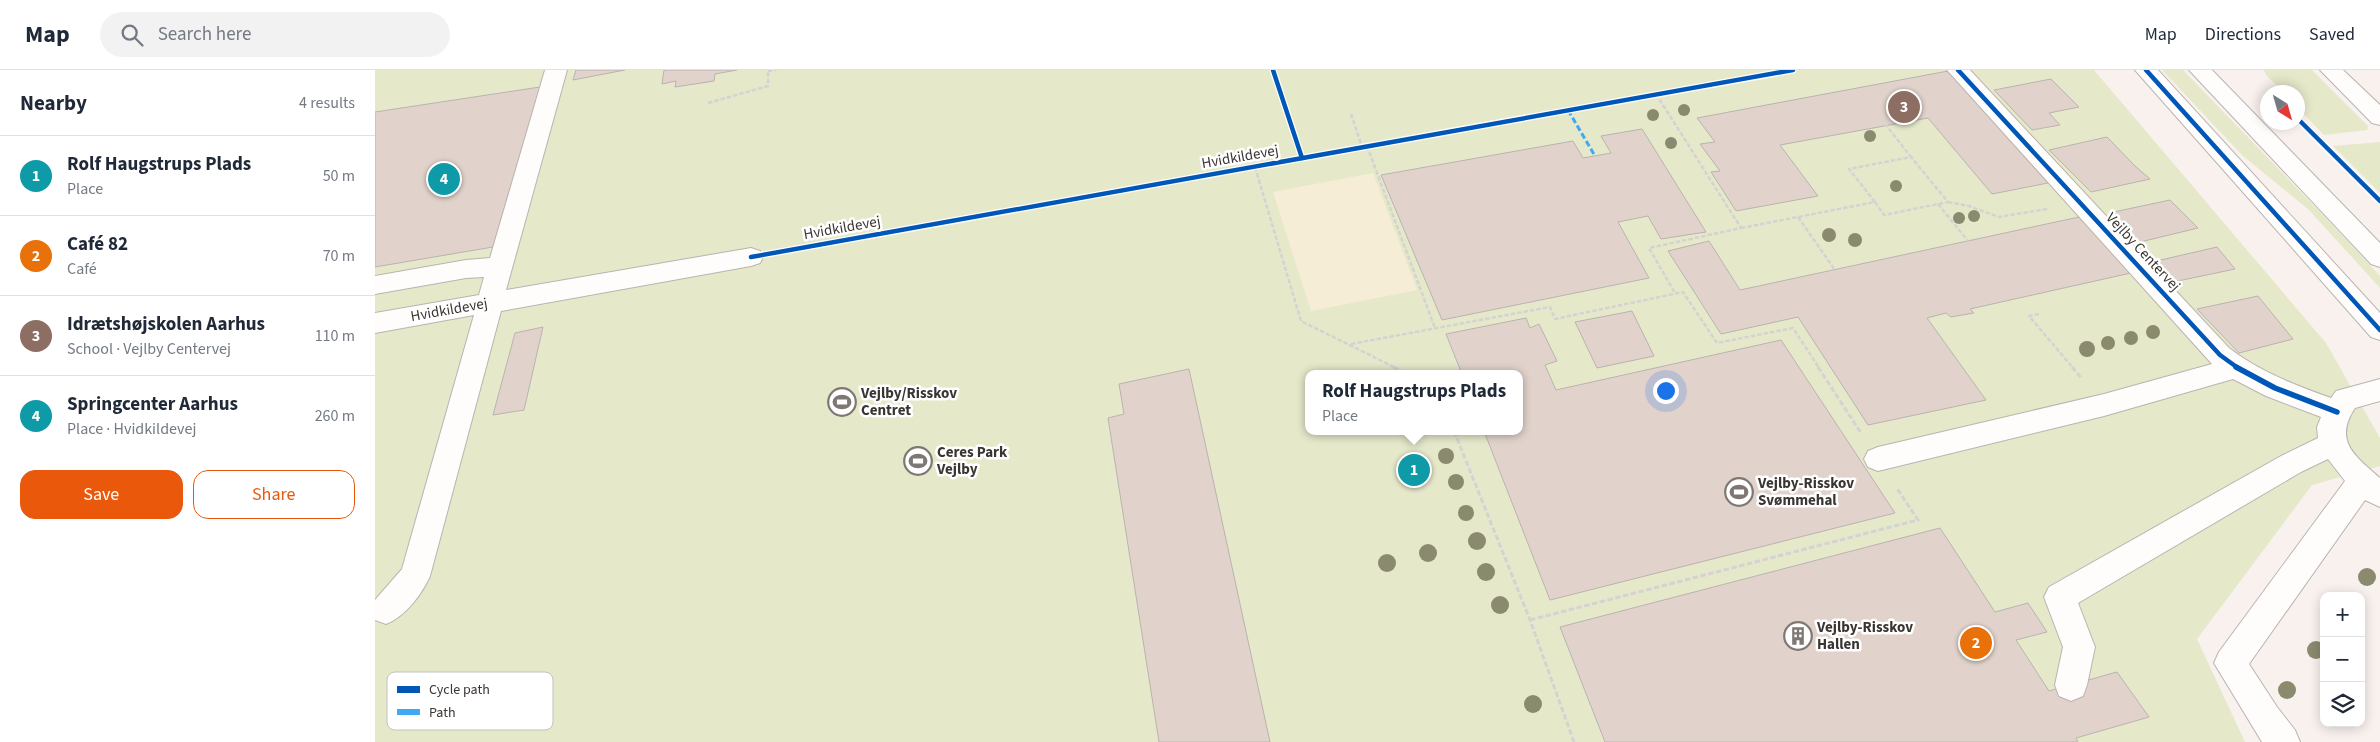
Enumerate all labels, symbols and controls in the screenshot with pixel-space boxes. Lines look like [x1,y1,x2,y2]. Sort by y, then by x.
search box [100,12,450,57]
text: Map [25,17,70,52]
icon: search [118,21,146,49]
text: Search here [158,21,251,48]
text: Map [2145,22,2177,47]
text: Directions [2205,22,2281,47]
text: Saved [2309,22,2355,47]
north arrow [2260,85,2305,130]
text: Nearby [20,88,87,118]
pin: 3 [1888,88,1920,126]
text: 4 results [299,92,355,114]
street label: Hvidkildevej [1200,140,1280,174]
text: Rolf Haugstrups Plads [67,151,251,178]
pin: 4 [428,160,460,198]
text: 1 [32,165,40,187]
text: 50 m [323,165,355,187]
text: Place [67,178,103,200]
street label: Vejlby Centervej [2101,208,2185,296]
street label: Hvidkildevej [802,211,882,245]
text: Café 82 [67,231,128,258]
text: 2 [32,245,40,267]
text: 70 m [323,245,355,267]
text: Café [67,258,97,280]
street label: Hvidkildevej [409,293,489,327]
text: Idrætshøjskolen Aarhus [67,311,265,338]
text: 3 [32,325,40,347]
text: 110 m [315,325,355,347]
text: School · Vejlby Centervej [67,338,231,360]
popup [1305,370,1523,435]
text: Rolf Haugstrups Plads [1322,378,1506,405]
your location [1653,378,1679,404]
place label: Vejlby/Risskov Centret [860,383,957,421]
sports icon: Vejlby/Risskov Centret [827,387,857,417]
text: Springcenter Aarhus [67,391,238,418]
text: 4 [32,405,40,427]
text: 260 m [315,405,355,427]
text: Place [1322,405,1358,427]
text: Place · Hvidkildevej [67,418,196,440]
place label: Ceres Park Vejlby [936,442,1008,480]
sports icon: Ceres Park Vejlby [903,446,933,476]
pin: 1 [1398,451,1430,489]
button: Save [20,470,183,519]
button: Share [193,470,355,519]
place label: Vejlby-Risskov Svømmehal [1757,473,1854,511]
sports icon: Vejlby-Risskov Svømmehal [1724,477,1754,507]
map controls [2320,592,2365,727]
button: + [2320,592,2365,637]
place label: Vejlby-Risskov Hallen [1816,617,1913,655]
building icon: Vejlby-Risskov Hallen [1783,621,1813,651]
pin: 2 [1960,624,1992,662]
button: − [2320,637,2365,682]
legend [387,672,553,730]
text: Cycle path [429,680,490,700]
button: layers [2320,682,2365,727]
text: Path [429,703,456,723]

